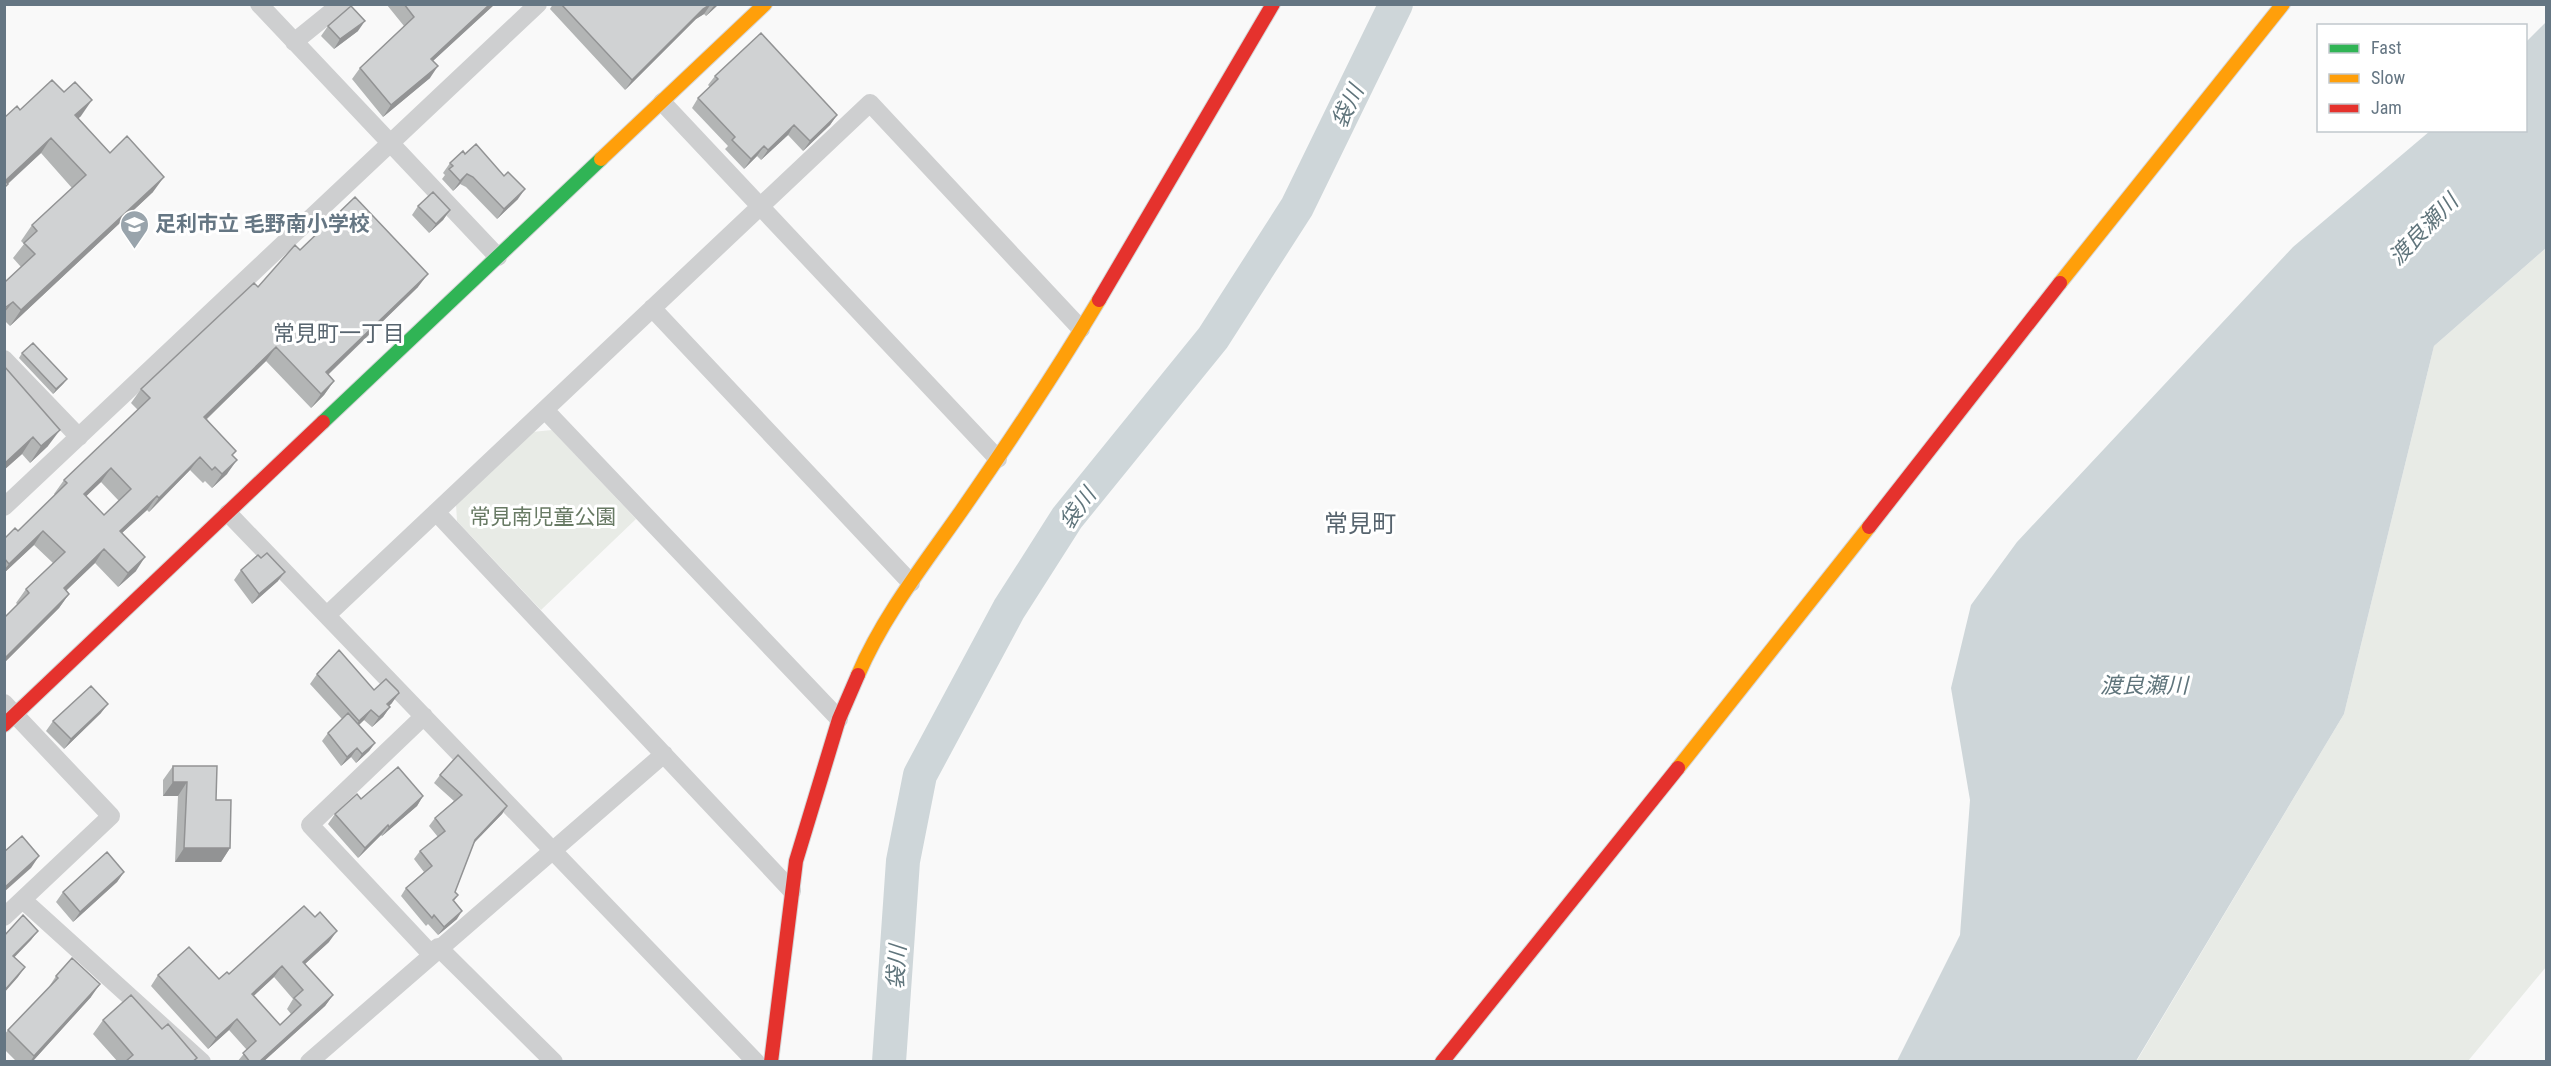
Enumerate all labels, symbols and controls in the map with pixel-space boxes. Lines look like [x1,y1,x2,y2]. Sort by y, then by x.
legend [2317,24,2527,132]
text: Fast [2371,37,2402,58]
text: Slow [2371,67,2406,88]
water label: 袋川 [1327,79,1369,131]
text: Jam [2371,97,2402,118]
water label: 渡良瀬川 [2384,188,2464,270]
school or university icon: 足利市立 毛野南小学校 [118,208,150,250]
place label: 足利市立 毛野南小学校 [155,212,370,236]
district label: 常見町一丁目 [273,321,405,346]
water label: 袋川 [1054,482,1102,533]
park label: 常見南児童公園 [470,505,617,529]
district label: 常見町 [1324,510,1396,538]
water label: 渡良瀬川 [2100,673,2190,698]
water label: 袋川 [882,942,911,990]

